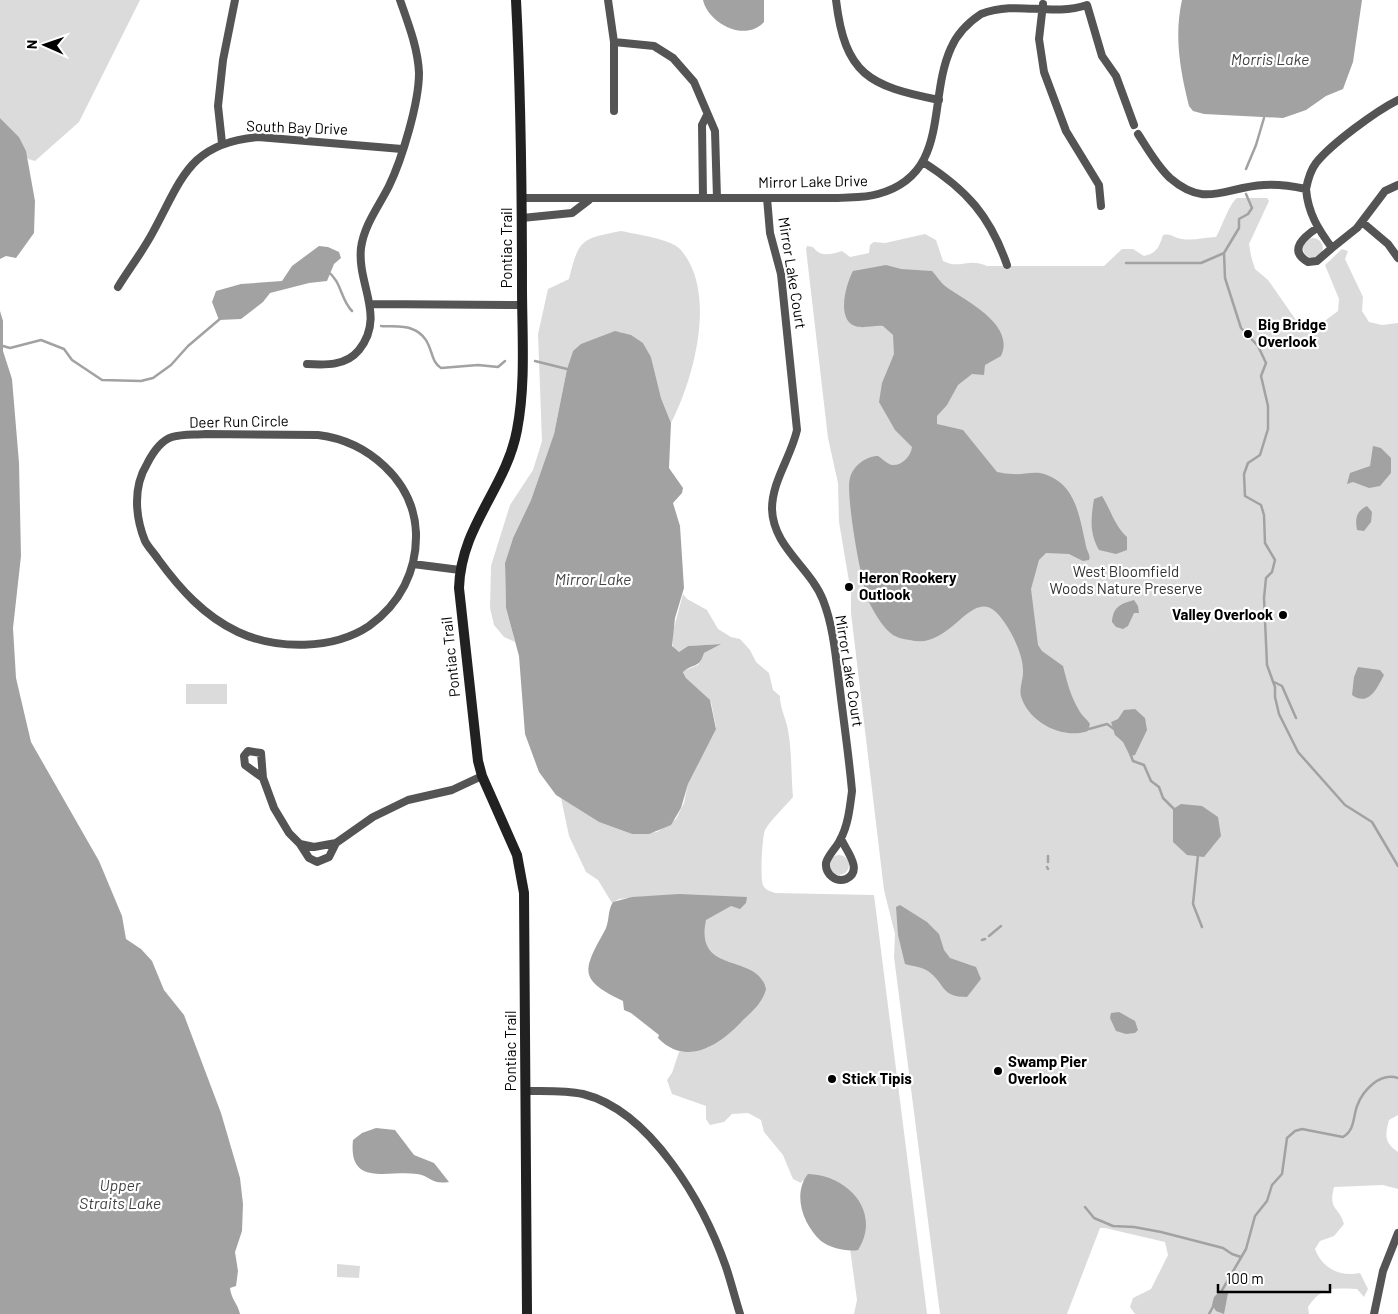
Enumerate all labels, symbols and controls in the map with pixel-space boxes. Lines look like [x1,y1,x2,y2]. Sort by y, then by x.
north arrow [20,20,70,70]
text: N [23,40,40,49]
water label: Morris Lake [1231,49,1309,68]
street label: South Bay Drive [246,116,348,138]
street label: Mirror Lake Drive [758,171,868,191]
street label: Pontiac Trail [497,208,515,288]
street label: Mirror Lake Court [775,216,811,330]
place label: Big Bridge Overlook [1258,315,1326,350]
marker: Big Bridge Overlook [1242,328,1254,340]
street label: Deer Run Circle [189,411,289,431]
park label: West Bloomfield Woods Nature Preserve [1050,562,1202,597]
place label: Heron Rookery Outlook [859,568,957,603]
water label: Mirror Lake [555,569,631,588]
marker: Heron Rookery Outlook [843,581,855,593]
place label: Valley Overlook [1172,605,1273,623]
marker: Valley Overlook [1277,609,1289,621]
street label: Mirror Lake Court [832,614,868,728]
street label: Pontiac Trail [437,616,463,698]
street label: Pontiac Trail [501,1011,519,1091]
place label: Swamp Pier Overlook [1008,1052,1087,1087]
marker: Swamp Pier Overlook [992,1065,1004,1077]
place label: Stick Tipis [842,1069,912,1087]
marker: Stick Tipis [826,1073,838,1085]
water label: Upper Straits Lake [79,1175,161,1212]
scale bar [1218,1262,1330,1294]
text: 100 m [1226,1269,1264,1287]

